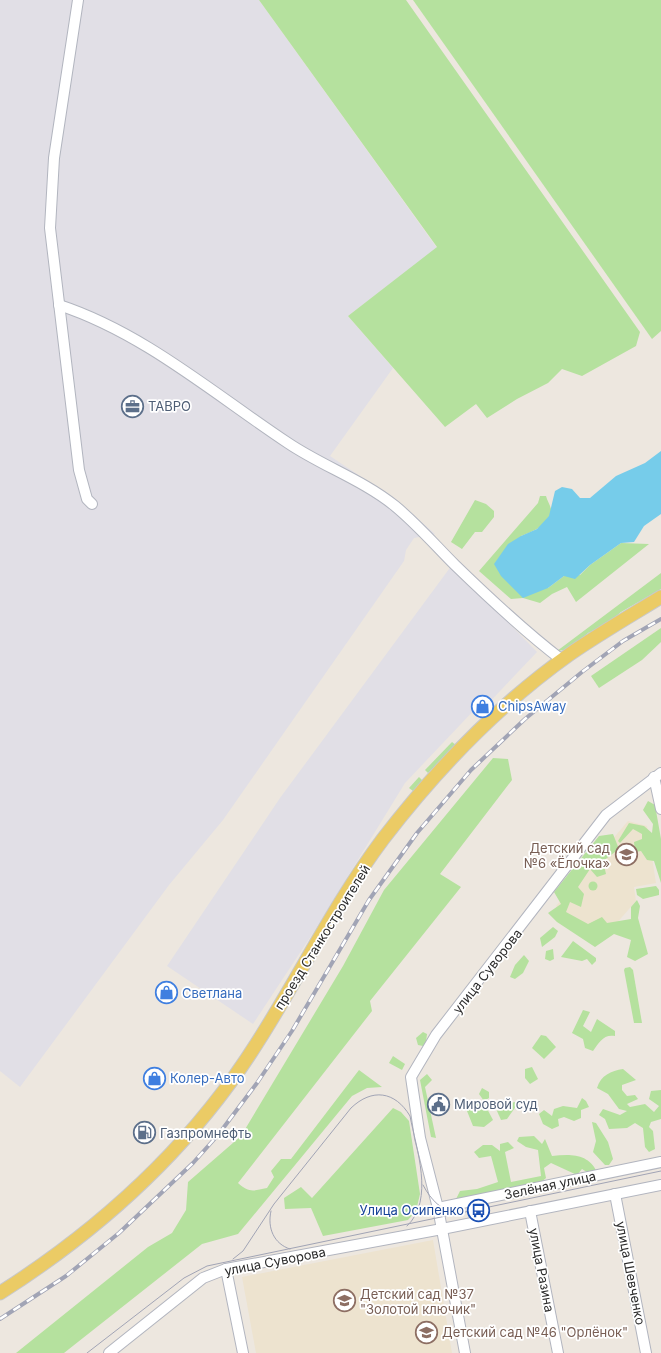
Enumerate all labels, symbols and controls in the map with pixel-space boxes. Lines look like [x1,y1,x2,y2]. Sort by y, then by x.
office icon: ТАВРО [120,393,146,419]
place label: ТАВРО [148,398,191,414]
shop icon: ChipsAway [469,693,495,719]
place label: ChipsAway [498,698,566,714]
place label: Детский сад №6 «Ёлочка» [524,840,610,871]
school or university icon: Детский сад №6 «Ёлочка» [613,842,639,868]
street label: проезд Станкостроителей [271,862,373,1012]
street label: улица Суворова [449,926,525,1016]
shop icon: Светлана [154,980,180,1006]
place label: Светлана [182,985,242,1001]
shop icon: Колер-Авто [142,1065,168,1091]
place label: Колер-Авто [170,1070,245,1086]
public building icon: Мировой суд [426,1091,452,1117]
place label: Мировой суд [454,1096,538,1112]
fuel station icon: Газпромнефть [132,1120,158,1146]
place label: Газпромнефть [160,1125,251,1141]
street label: Зелёная улица [503,1167,597,1203]
bus stop icon: Улица Осипенко [466,1197,492,1223]
place label: Улица Осипенко [359,1202,464,1218]
street label: улица Шевченко [613,1220,649,1326]
street label: улица Разина [526,1227,558,1313]
street label: улица Суворова [223,1243,327,1279]
place label: Детский сад №37 "Золотой ключик" [360,1286,476,1317]
school or university icon: Детский сад №37 "Золотой ключик" [332,1288,358,1314]
school or university icon: Детский сад №46 "Орлёнок" [414,1319,440,1345]
place label: Детский сад №46 "Орлёнок" [442,1324,628,1340]

